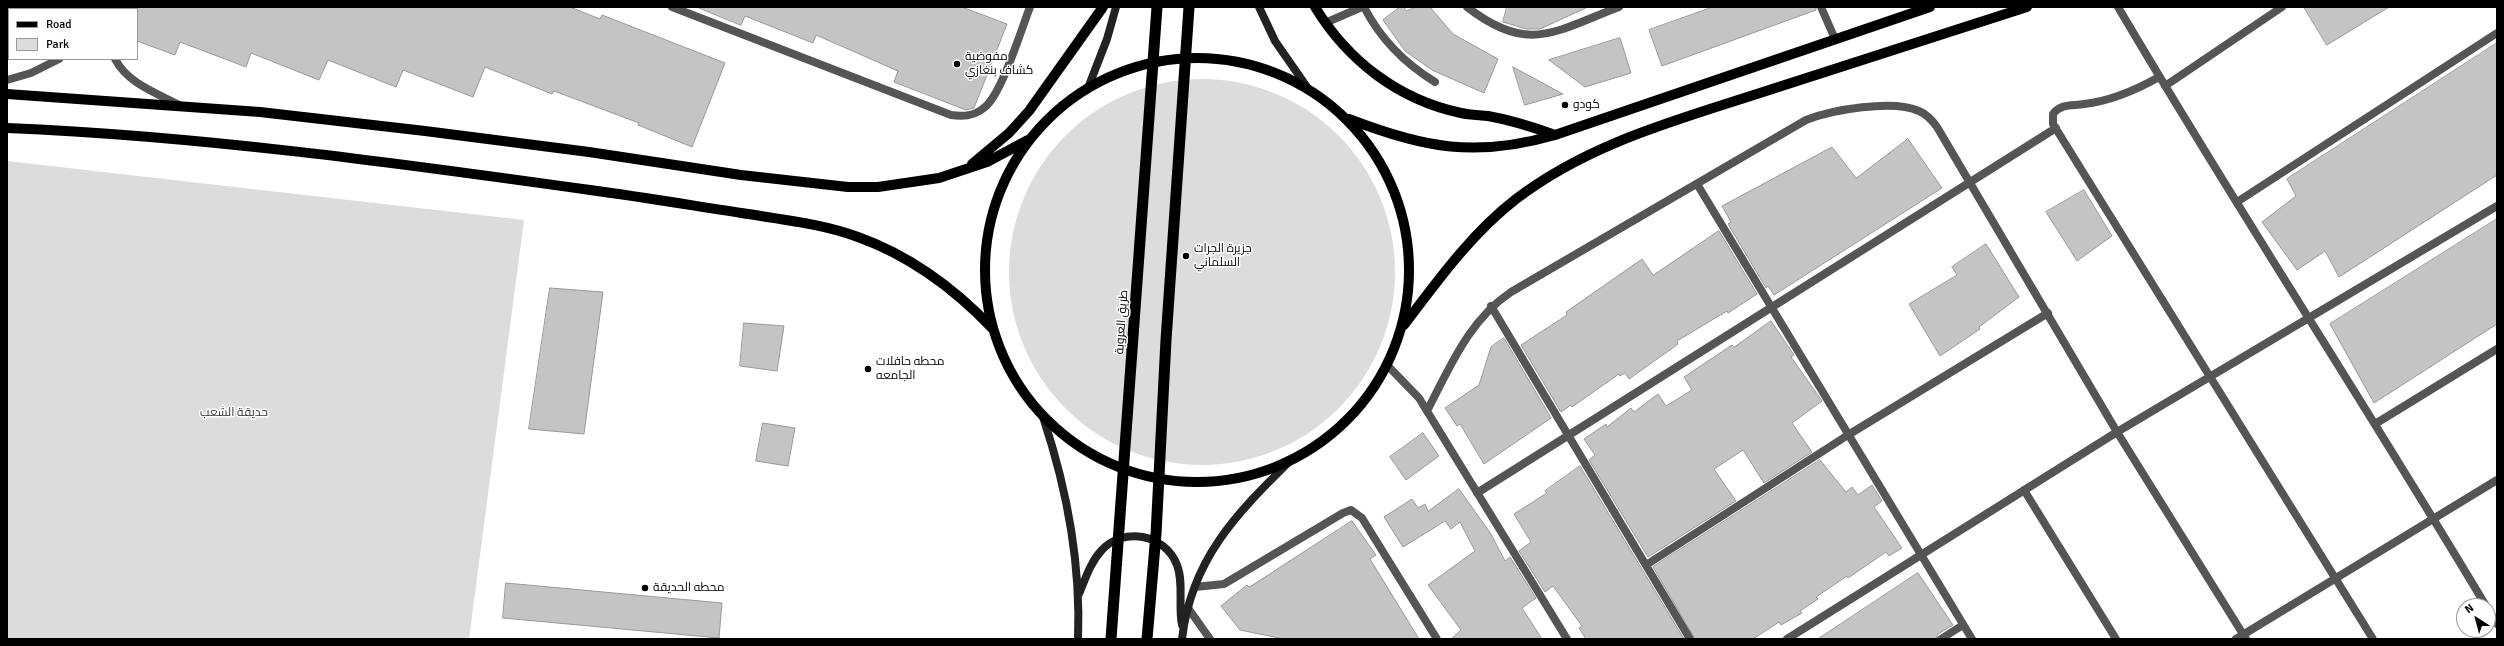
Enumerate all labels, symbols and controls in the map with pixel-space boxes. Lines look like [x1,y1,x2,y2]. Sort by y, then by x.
legend [8,8,138,60]
text: Road [46,17,72,32]
text: Park [46,37,69,52]
place label: مفوضية كشاف بنغازي [965,50,1033,78]
marker: مفوضية كشاف بنغازي [952,59,962,69]
place label: كودو [1573,98,1600,112]
marker: كودو [1560,100,1570,110]
place label: جزيرة الجرات السلماني [1194,242,1252,270]
marker: جزيرة الجرات السلماني [1181,251,1191,261]
street label: طريق العروبة [1113,289,1131,355]
place label: محطه حافلات الجامعه [876,355,945,383]
marker: محطه حافلات الجامعه [863,364,873,374]
park label: حديقة الشعب [200,406,268,420]
place label: محطه الحديقة [653,581,724,595]
marker: محطه الحديقة [640,583,650,593]
north arrow [2456,598,2496,638]
text: N [2462,601,2476,616]

